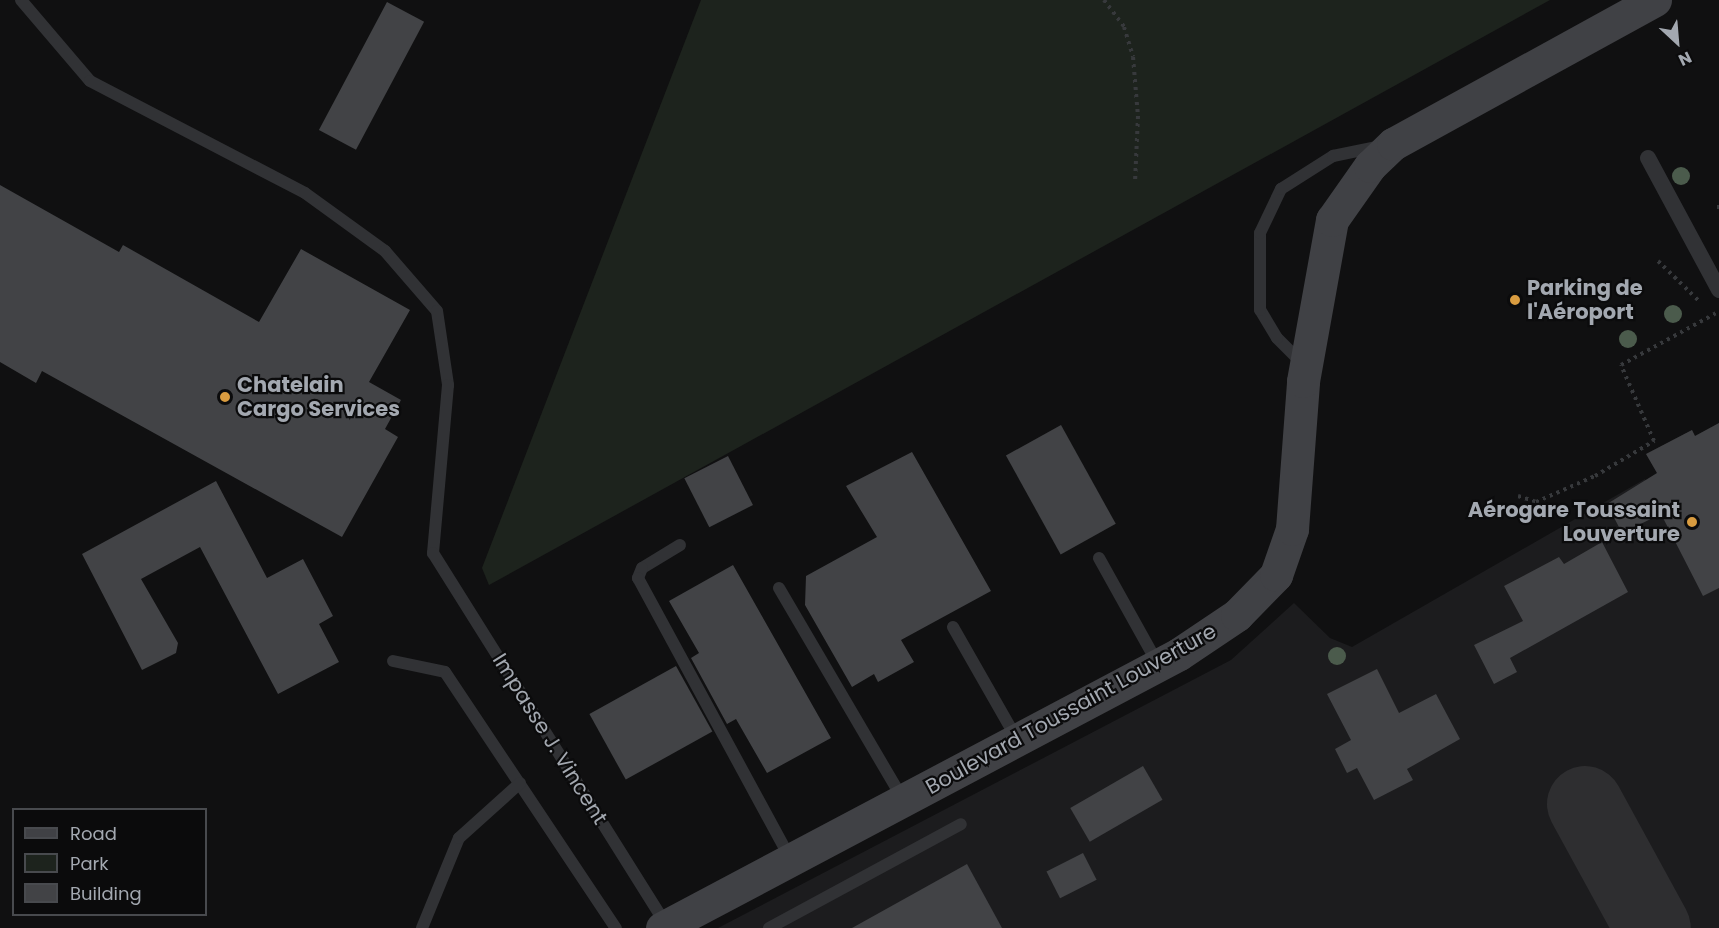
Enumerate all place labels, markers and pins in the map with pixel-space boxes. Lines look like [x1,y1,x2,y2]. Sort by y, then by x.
place label: Parking de l'Aéroport [1527,275,1643,325]
marker: Parking de l'Aéroport [1508,293,1522,307]
place label: Chatelain Cargo Services [237,372,400,422]
marker: Chatelain Cargo Services [218,390,232,404]
place label: Aérogare Toussaint Louverture [1468,497,1680,547]
marker: Aérogare Toussaint Louverture [1685,515,1699,529]

